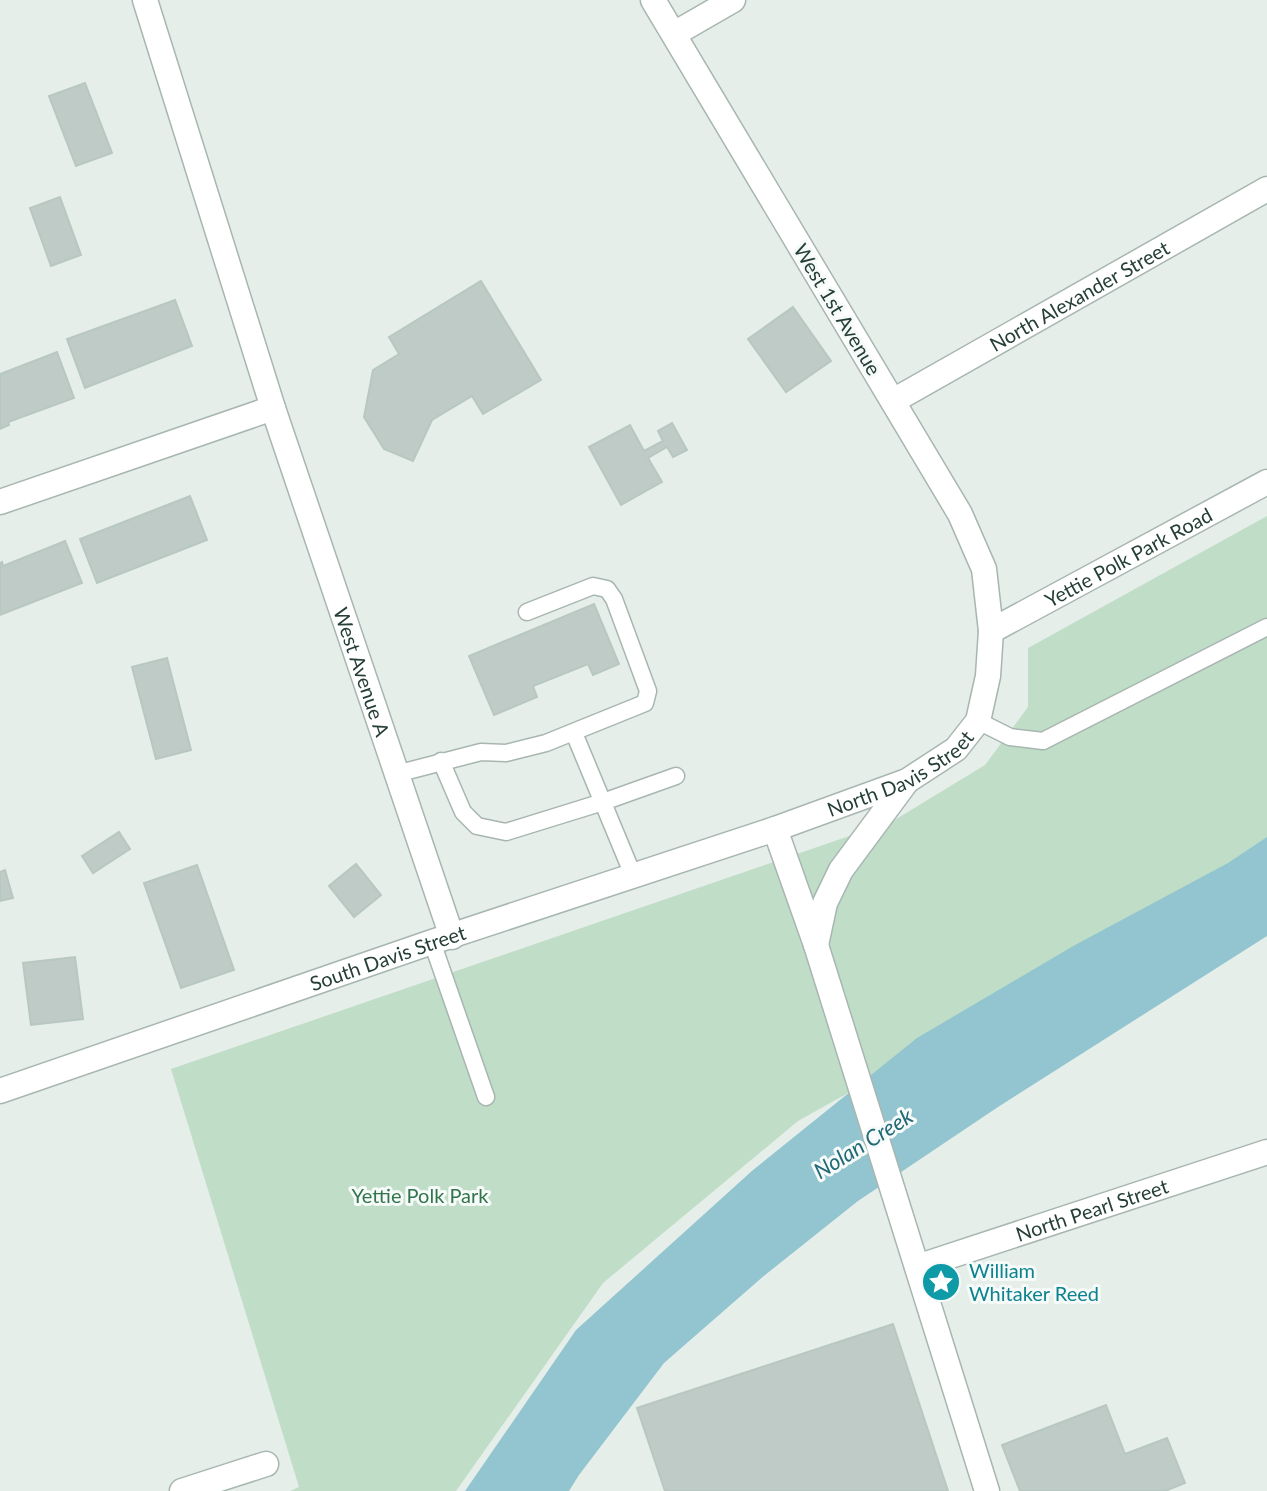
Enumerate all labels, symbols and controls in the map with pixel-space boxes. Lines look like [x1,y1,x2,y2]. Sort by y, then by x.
street label: North Alexander Street [985,235,1173,356]
street label: West 1st Avenue [789,239,887,379]
street label: Yettie Polk Park Road [1040,502,1216,612]
street label: West Avenue A [329,604,395,740]
street label: North Davis Street [824,725,978,821]
street label: South Davis Street [307,920,469,995]
water label: Nolan Creek [808,1102,918,1184]
street label: North Pearl Street [1013,1173,1171,1246]
park label: Yettie Polk Park [352,1183,489,1207]
place label: William Whitaker Reed [969,1258,1099,1305]
place icon: William Whitaker Reed [920,1261,962,1303]

